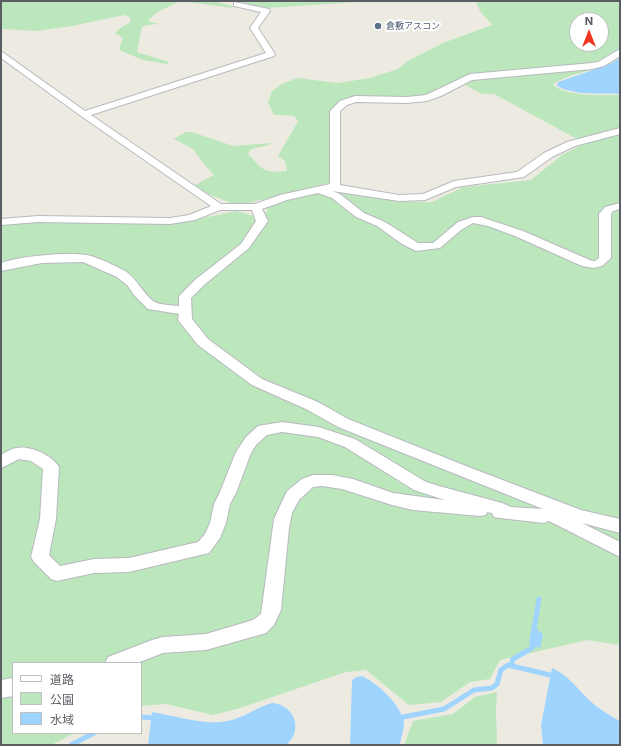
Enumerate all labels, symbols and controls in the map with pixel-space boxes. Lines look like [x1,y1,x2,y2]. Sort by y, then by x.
north arrow [569,12,609,52]
text: N [585,14,593,28]
marker: 倉敷アスコン [373,21,383,31]
place label: 倉敷アスコン [386,21,440,31]
legend [12,662,142,734]
text: 道路 [50,672,74,687]
text: 公園 [50,692,74,707]
text: 水域 [50,712,74,727]

